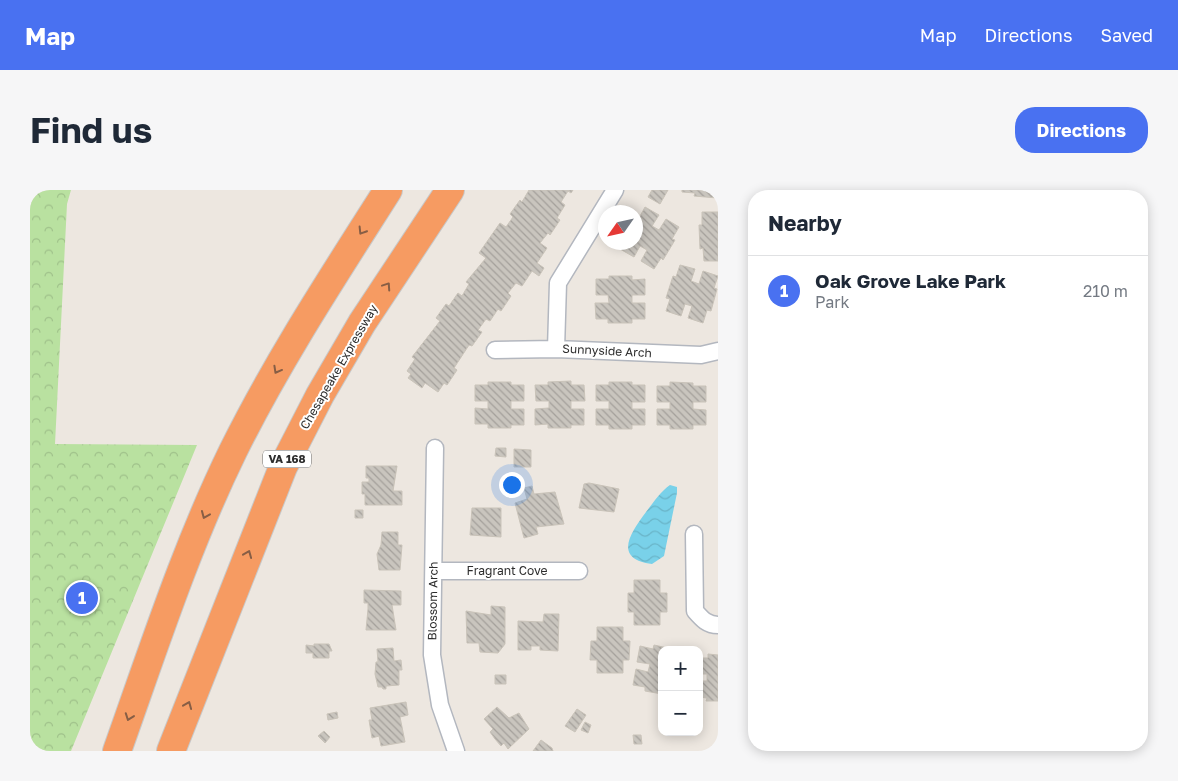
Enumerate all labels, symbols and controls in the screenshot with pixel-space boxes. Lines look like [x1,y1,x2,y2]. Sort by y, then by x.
text: Map [25,21,75,50]
text: Map [920,24,956,46]
text: Directions [984,24,1072,46]
text: Saved [1100,24,1153,46]
button: Directions [1015,107,1148,153]
text: Find us [30,109,152,151]
north arrow [598,205,643,250]
text: Nearby [768,210,842,236]
one-way arrow [358,226,368,235]
text: Oak Grove Lake Park [815,269,1006,292]
text: 1 [780,281,788,301]
text: 210 m [1083,281,1128,301]
one-way arrow [381,283,390,292]
text: Park [815,292,850,312]
street label: Chesapeake Expressway [297,301,381,432]
street label: Sunnyside Arch [562,341,652,360]
one-way arrow [273,365,283,374]
road number: VA 168 [263,450,311,468]
your location [499,472,525,498]
one-way arrow [201,511,211,519]
one-way arrow [242,550,252,559]
street label: Blossom Arch [424,561,441,641]
street label: Fragrant Cove [467,563,547,578]
pin: 1 [66,579,98,617]
map controls [658,646,703,736]
button: + [658,646,703,691]
button: − [658,691,703,736]
one-way arrow [182,701,192,710]
one-way arrow [125,712,135,720]

